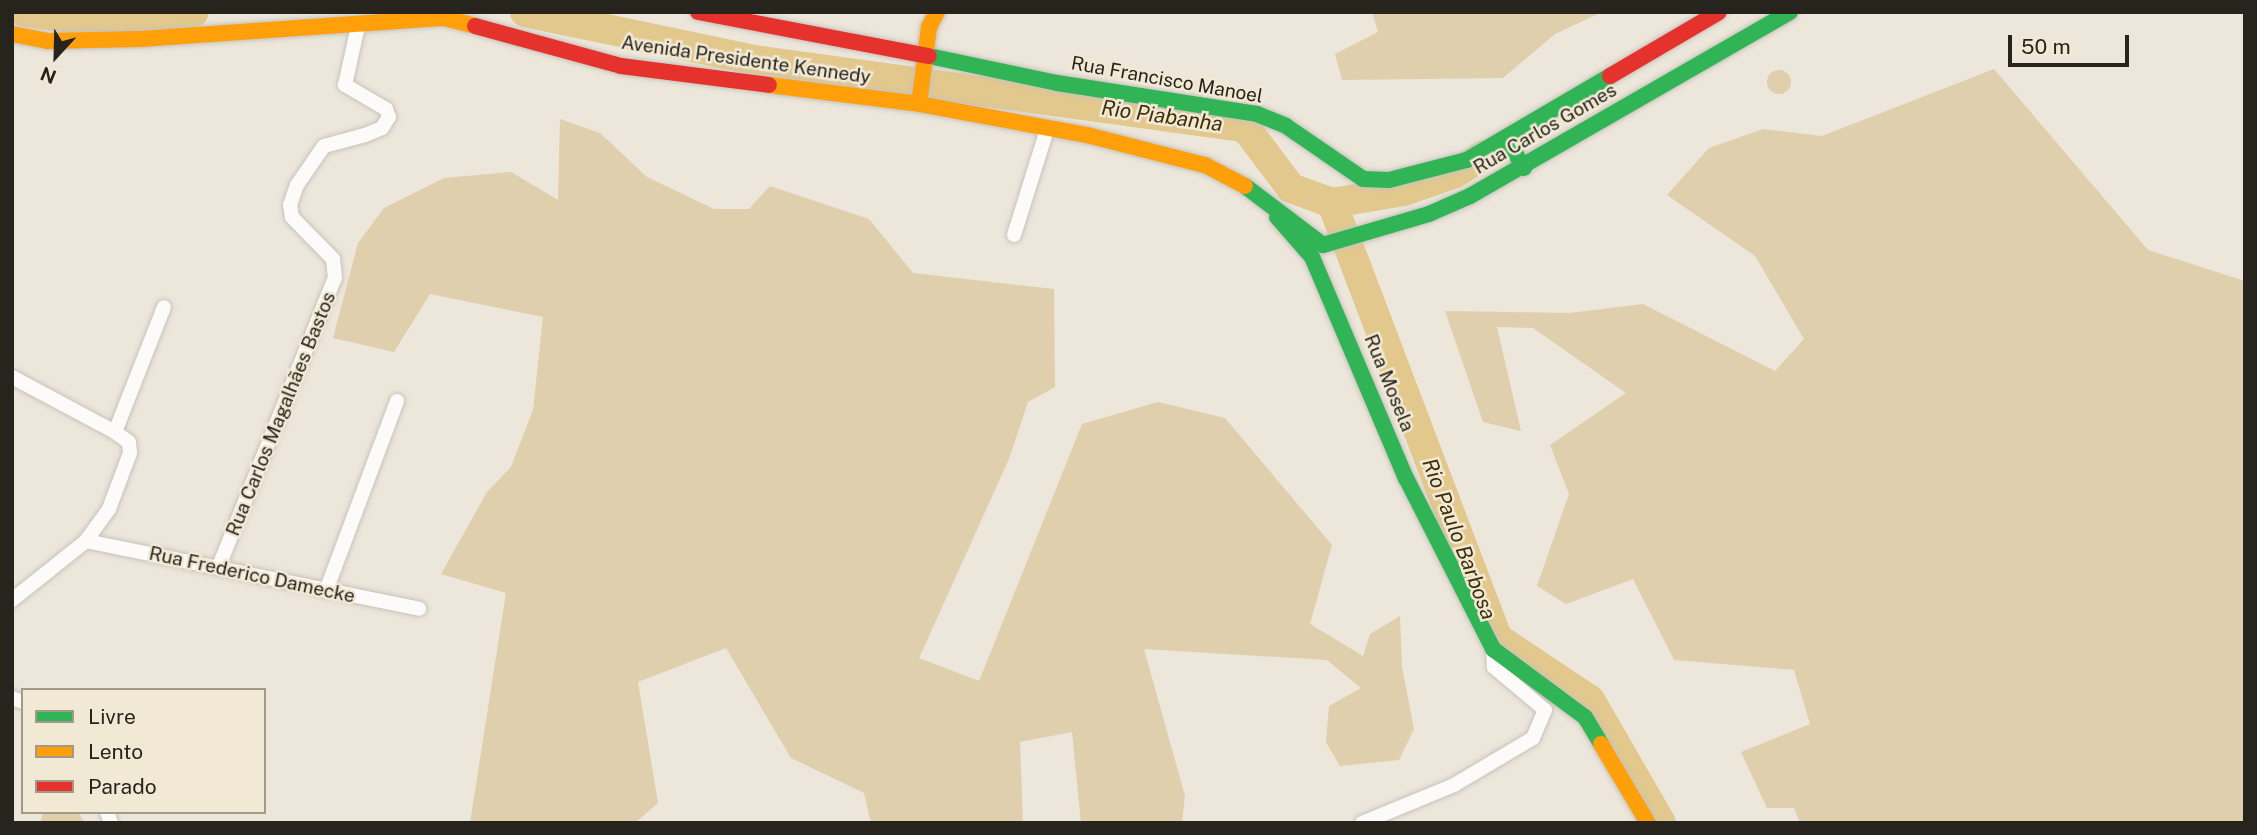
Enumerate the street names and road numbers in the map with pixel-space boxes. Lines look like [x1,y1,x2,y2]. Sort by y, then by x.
street label: Avenida Presidente Kennedy [620,31,872,89]
street label: Rua Francisco Manoel [1069,52,1265,108]
street label: Rua Carlos Gomes [1469,79,1621,179]
street label: Rua Carlos Magalhães Bastos [221,289,341,539]
street label: Rua Mosela [1359,331,1419,435]
street label: Rua Frederico Damecke [147,542,357,608]

